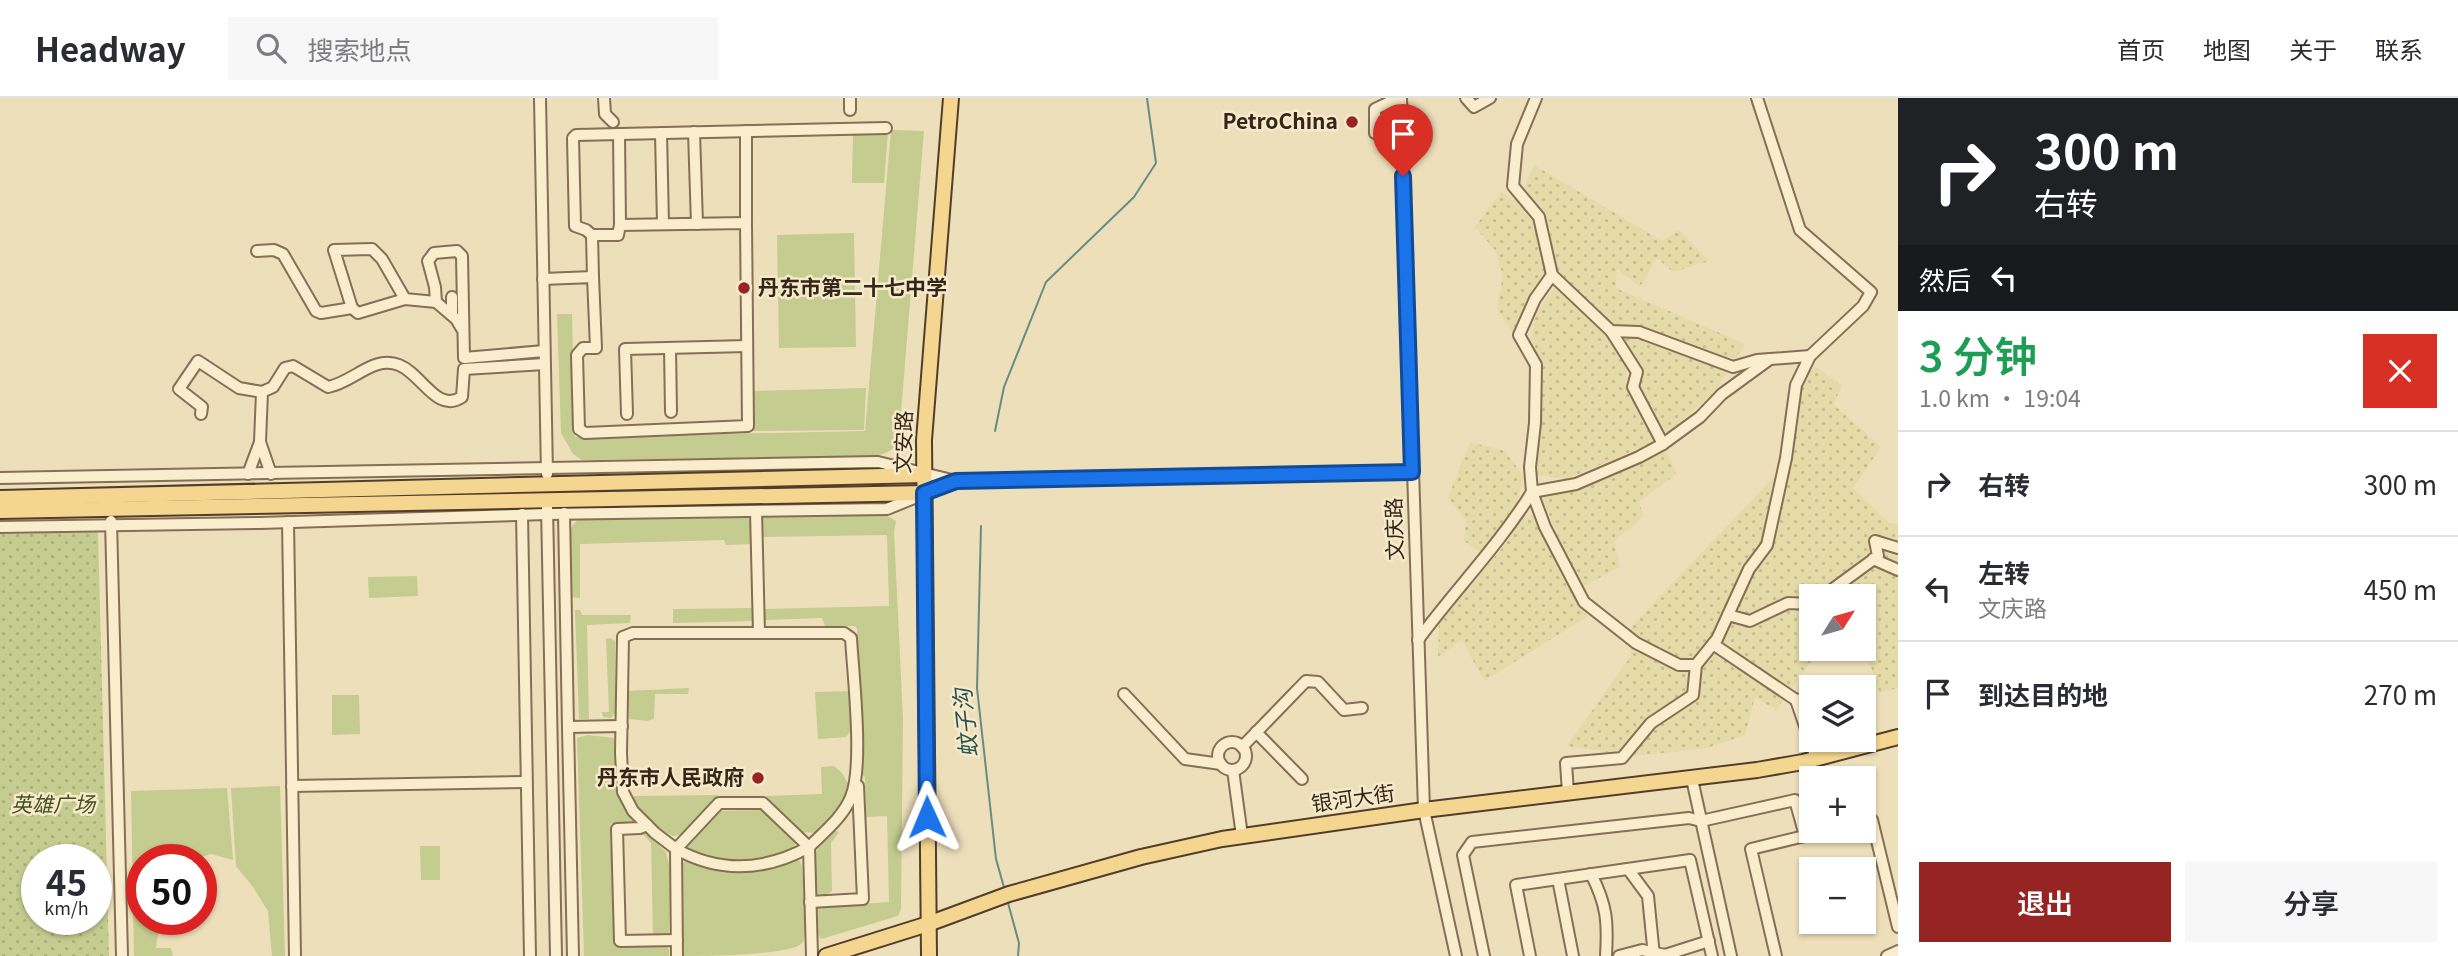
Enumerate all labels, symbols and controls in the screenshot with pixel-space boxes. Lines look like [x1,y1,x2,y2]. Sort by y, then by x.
search box [228,17,718,80]
text: Headway [35,24,186,72]
icon: search [252,29,290,67]
text: 搜索地点 [308,30,412,67]
text: 首页 [2117,31,2165,66]
text: 地图 [2203,31,2251,66]
text: 关于 [2289,31,2337,66]
text: 联系 [2375,31,2423,66]
pin [1373,104,1433,176]
place label: PetroChina [1223,105,1338,135]
text: 300 m [2034,113,2179,184]
marker: PetroChina [1344,114,1360,130]
icon: arrive [1384,115,1422,153]
icon: right [1919,126,2010,217]
text: 右转 [2034,179,2098,225]
icon: left [1985,259,2023,297]
text: 然后 [1919,260,1971,297]
place label: 丹东市第二十七中学 [758,271,947,301]
marker: 丹东市第二十七中学 [736,280,752,296]
text: 3 分钟 [1919,323,2037,384]
button: close [2363,334,2437,408]
text: 1.0 km · 19:04 [1919,380,2081,414]
street label: 文安路 [886,410,918,474]
icon: right [1919,465,1957,503]
text: 右转 [1978,465,2030,502]
text: 300 m [2364,465,2437,502]
street label: 文庆路 [1377,497,1409,561]
text: 左转 [1978,553,2030,590]
icon: left [1919,570,1957,608]
text: 450 m [2364,570,2437,607]
north arrow [1799,584,1876,662]
map controls [1799,584,1876,934]
text: 文庆路 [1978,590,2047,624]
button: layers [1799,675,1876,752]
icon: arrive [1919,675,1957,713]
text: 到达目的地 [1978,675,2108,712]
text: 270 m [2364,675,2437,712]
water label: 蚊子沟 [943,684,985,759]
place label: 丹东市人民政府 [597,761,744,791]
button: + [1799,766,1876,843]
marker: 丹东市人民政府 [750,770,766,786]
street label: 银河大街 [1309,776,1396,818]
position arrow [890,780,964,854]
park label: 英雄广场 [11,788,97,818]
speed limit sign: 50 [126,844,217,935]
text: 45 [46,855,87,906]
button: − [1799,857,1876,934]
button: 退出 [1919,862,2171,942]
button: 分享 [2185,862,2437,942]
text: km/h [44,894,89,920]

